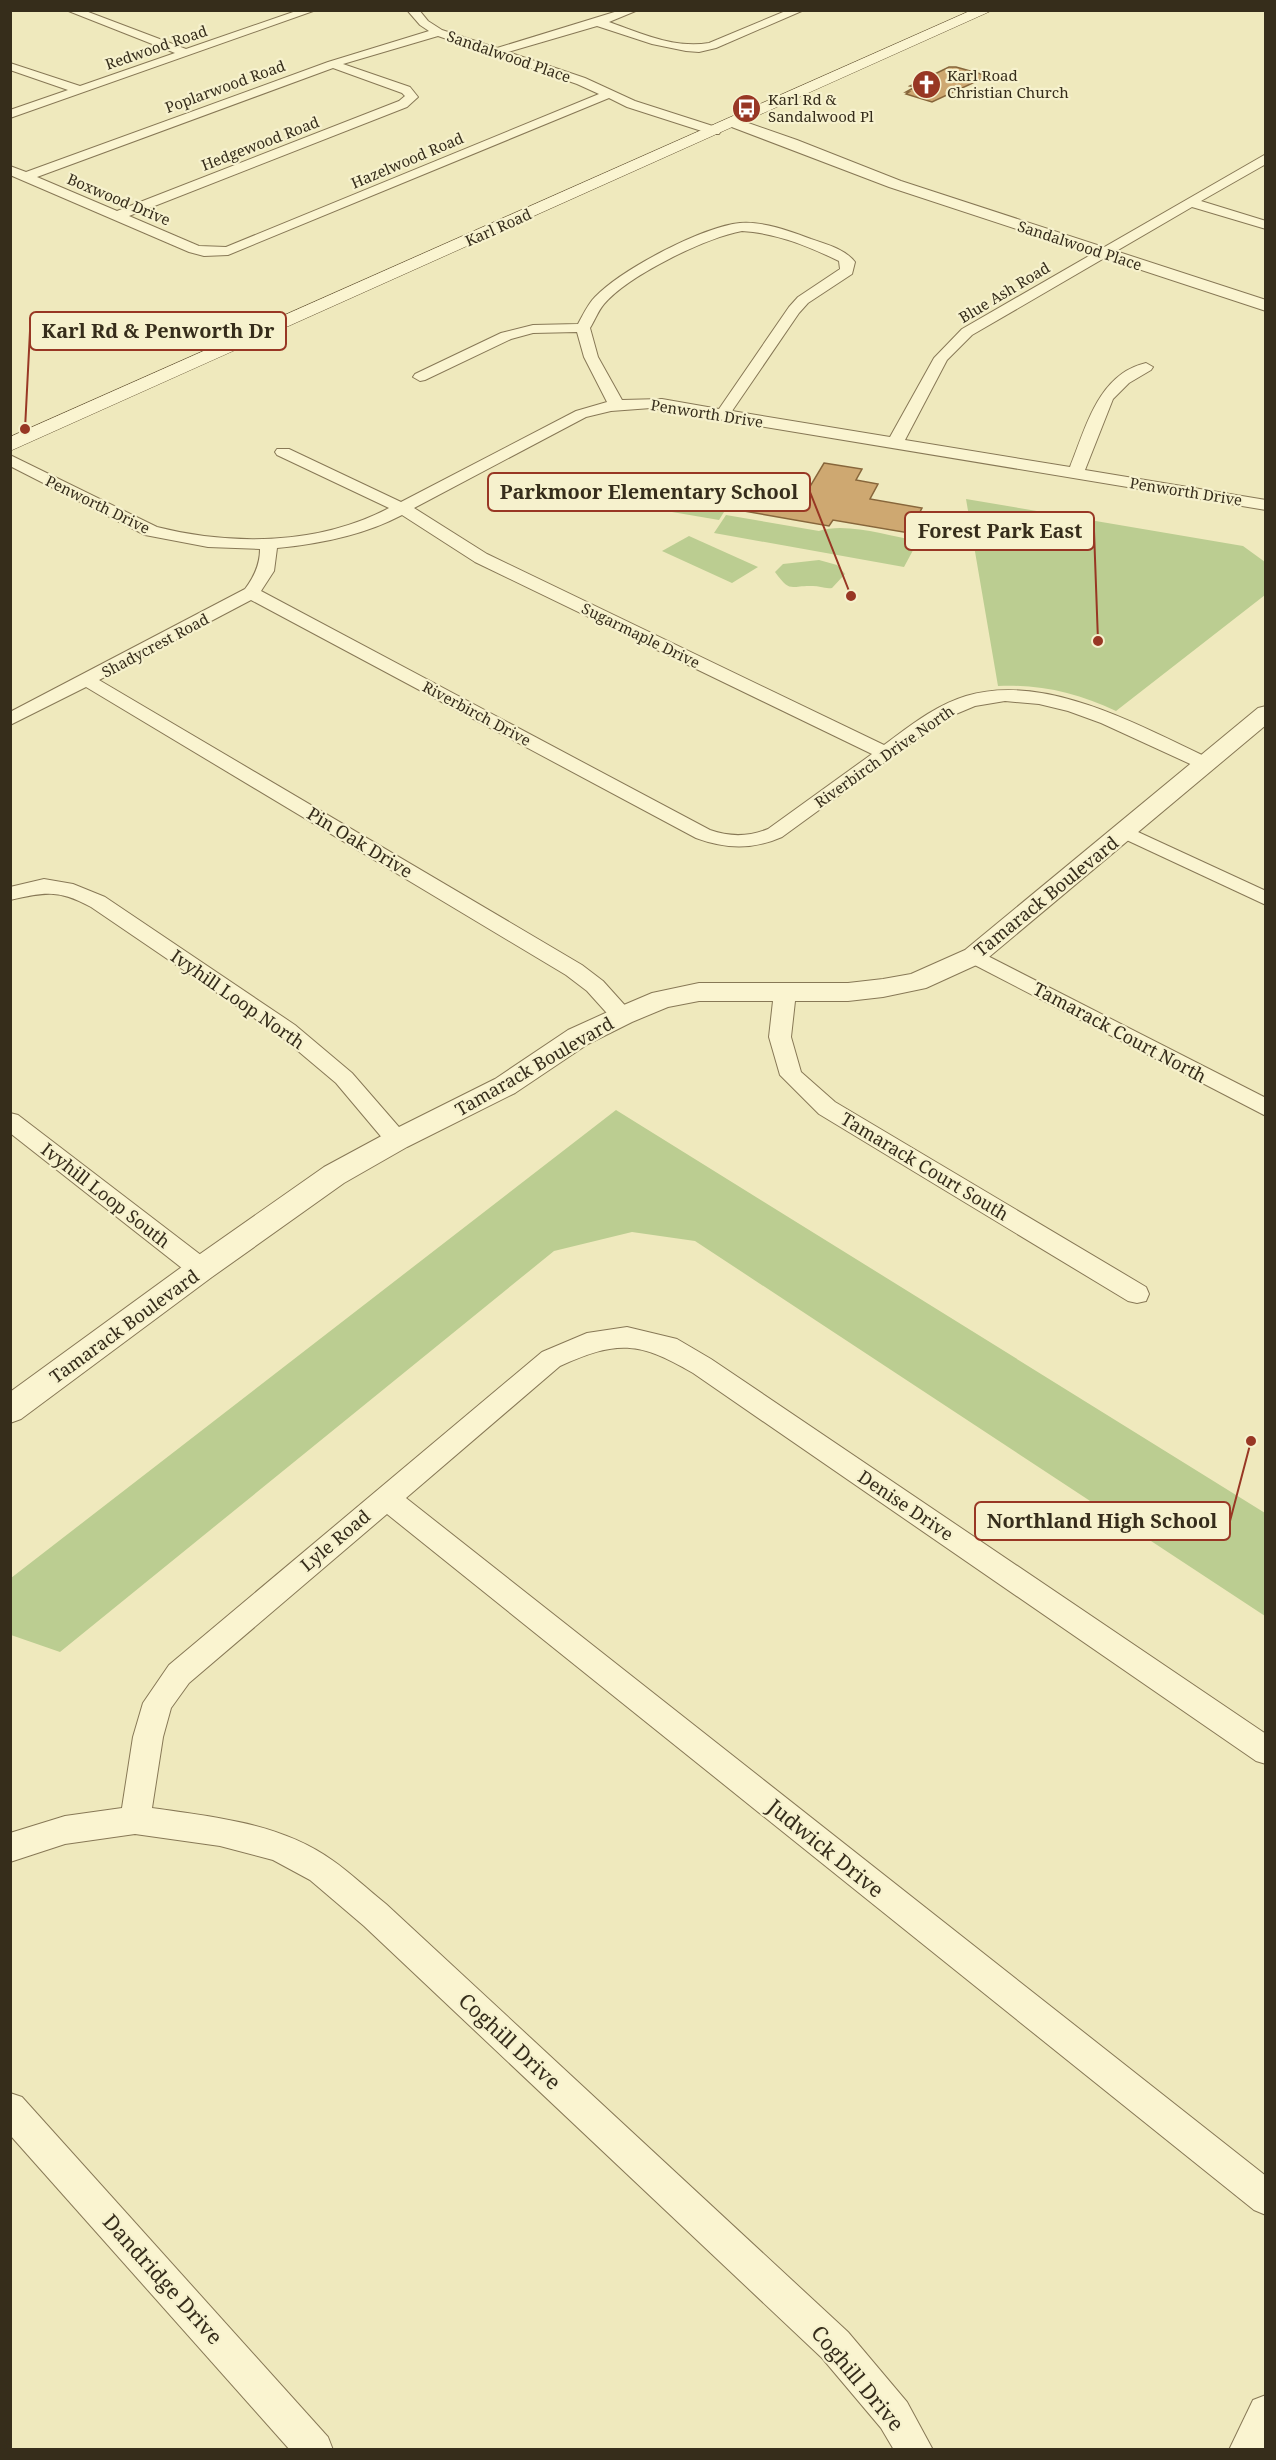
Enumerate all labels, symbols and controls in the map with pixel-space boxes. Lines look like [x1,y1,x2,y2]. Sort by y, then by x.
street label: Redwood Road [102,20,210,74]
street label: Sandalwood Place [445,25,573,87]
street label: Poplarwood Road [162,55,288,117]
place label: Karl Road Christian Church [947,65,1069,102]
church icon: Karl Road Christian Church [910,68,942,100]
place label: Karl Rd & Sandalwood Pl [768,89,874,126]
bus stop icon: Karl Rd & Sandalwood Pl [731,92,763,124]
street label: Hedgewood Road [198,111,322,175]
street label: Hazelwood Road [348,127,466,193]
street label: Boxwood Drive [64,168,174,230]
street label: Karl Road [462,203,534,251]
street label: Sandalwood Place [1015,215,1145,275]
street label: Blue Ash Road [955,257,1053,327]
callout: Karl Rd & Penworth Dr [30,312,286,350]
text: Karl Rd & Penworth Dr [42,317,275,344]
street label: Penworth Drive [649,394,765,432]
street label: Penworth Drive [43,470,153,538]
street label: Penworth Drive [1128,472,1244,510]
callout: Parkmoor Elementary School [488,473,810,511]
text: Parkmoor Elementary School [500,478,798,505]
callout: Forest Park East [905,512,1094,550]
text: Forest Park East [918,517,1082,544]
street label: Sugarmaple Drive [579,598,703,672]
street label: Shadycrest Road [98,608,212,682]
street label: Riverbirch Drive [419,676,535,750]
street label: Riverbirch Drive North [810,700,958,812]
street label: Pin Oak Drive [303,801,417,883]
street label: Tamarack Boulevard [969,830,1123,962]
street label: Ivyhill Loop North [166,944,310,1054]
street label: Tamarack Court North [1029,976,1211,1088]
street label: Tamarack Boulevard [450,1011,618,1121]
street label: Tamarack Court South [837,1106,1013,1226]
street label: Ivyhill Loop South [37,1137,175,1253]
street label: Tamarack Boulevard [45,1264,203,1388]
street label: Denise Drive [854,1464,958,1546]
callout: Northland High School [975,1502,1230,1540]
street label: Lyle Road [295,1504,375,1576]
text: Northland High School [987,1507,1217,1534]
street label: Judwick Drive [761,1792,890,1904]
street label: Coghill Drive [453,1986,567,2096]
street label: Dandridge Drive [97,2208,229,2350]
street label: Coghill Drive [805,2319,911,2437]

